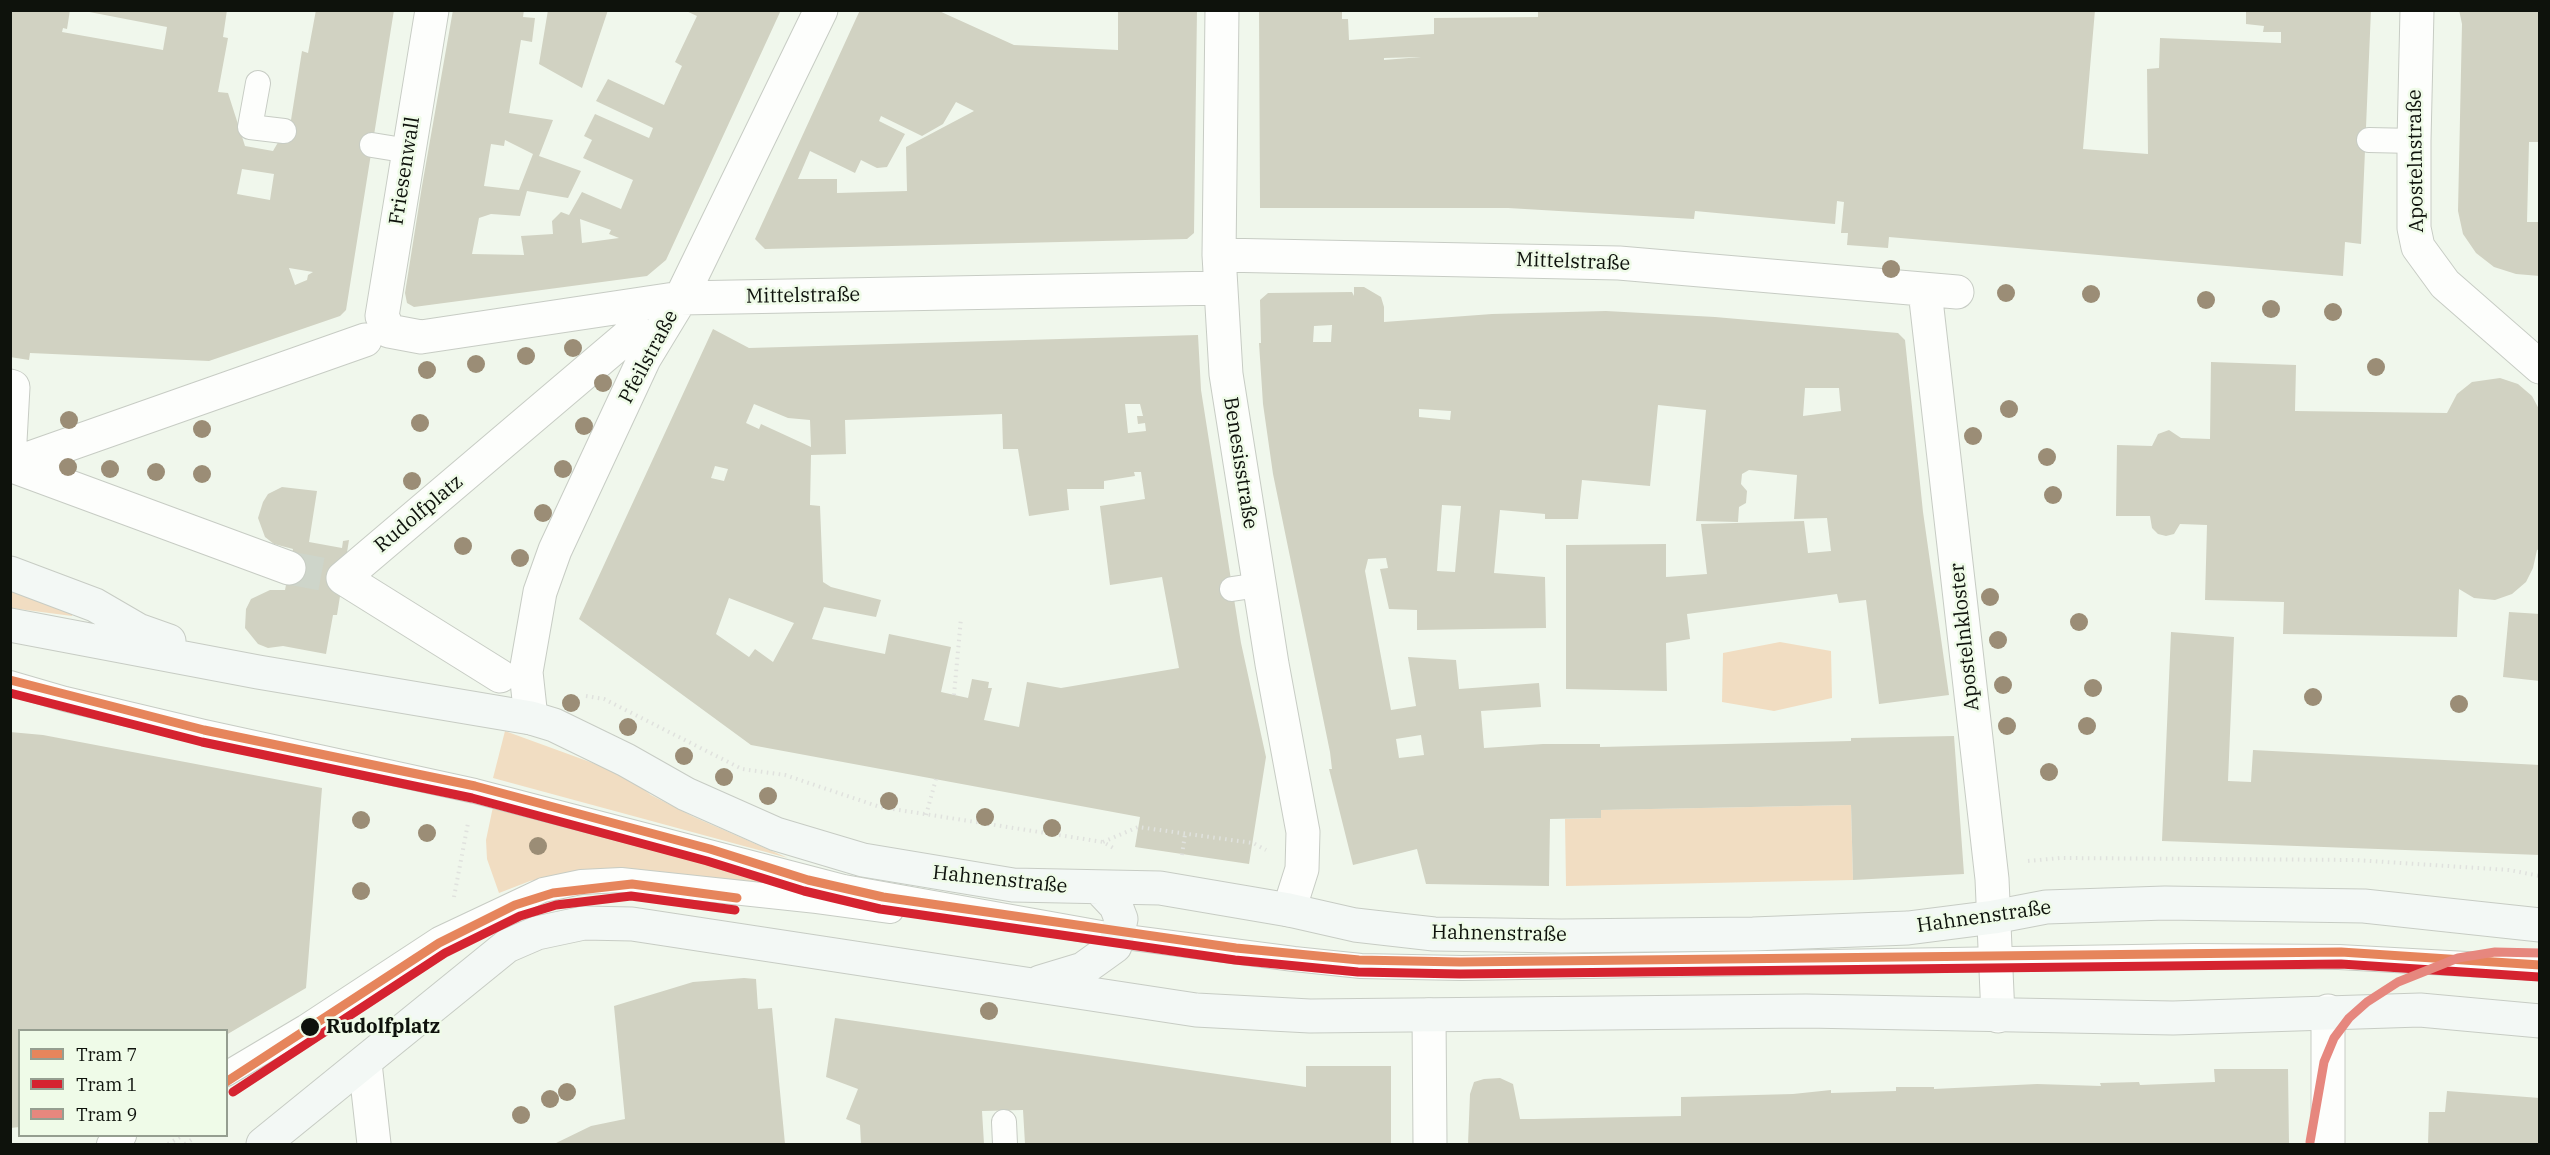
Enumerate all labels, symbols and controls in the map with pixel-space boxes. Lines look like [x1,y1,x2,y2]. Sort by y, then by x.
street label: Apostelnstraße [2403,89,2429,233]
street label: Friesenwall [385,115,425,227]
street label: Mittelstraße [1515,248,1631,276]
street label: Mittelstraße [746,283,860,309]
street label: Pfeilstraße [614,306,684,408]
street label: Benesisstraße [1218,395,1262,531]
street label: Rudolfplatz [370,470,468,558]
street label: Apostelnkloster [1945,562,1985,712]
street label: Hahnenstraße [931,861,1069,899]
street label: Hahnenstraße [1915,896,2053,938]
street label: Hahnenstraße [1431,921,1567,947]
place label: Rudolfplatz [326,1015,440,1039]
marker: Rudolfplatz [299,1016,321,1038]
legend [18,1029,228,1137]
text: Tram 7 [76,1043,137,1066]
text: Tram 1 [76,1073,137,1096]
text: Tram 9 [76,1103,137,1126]

